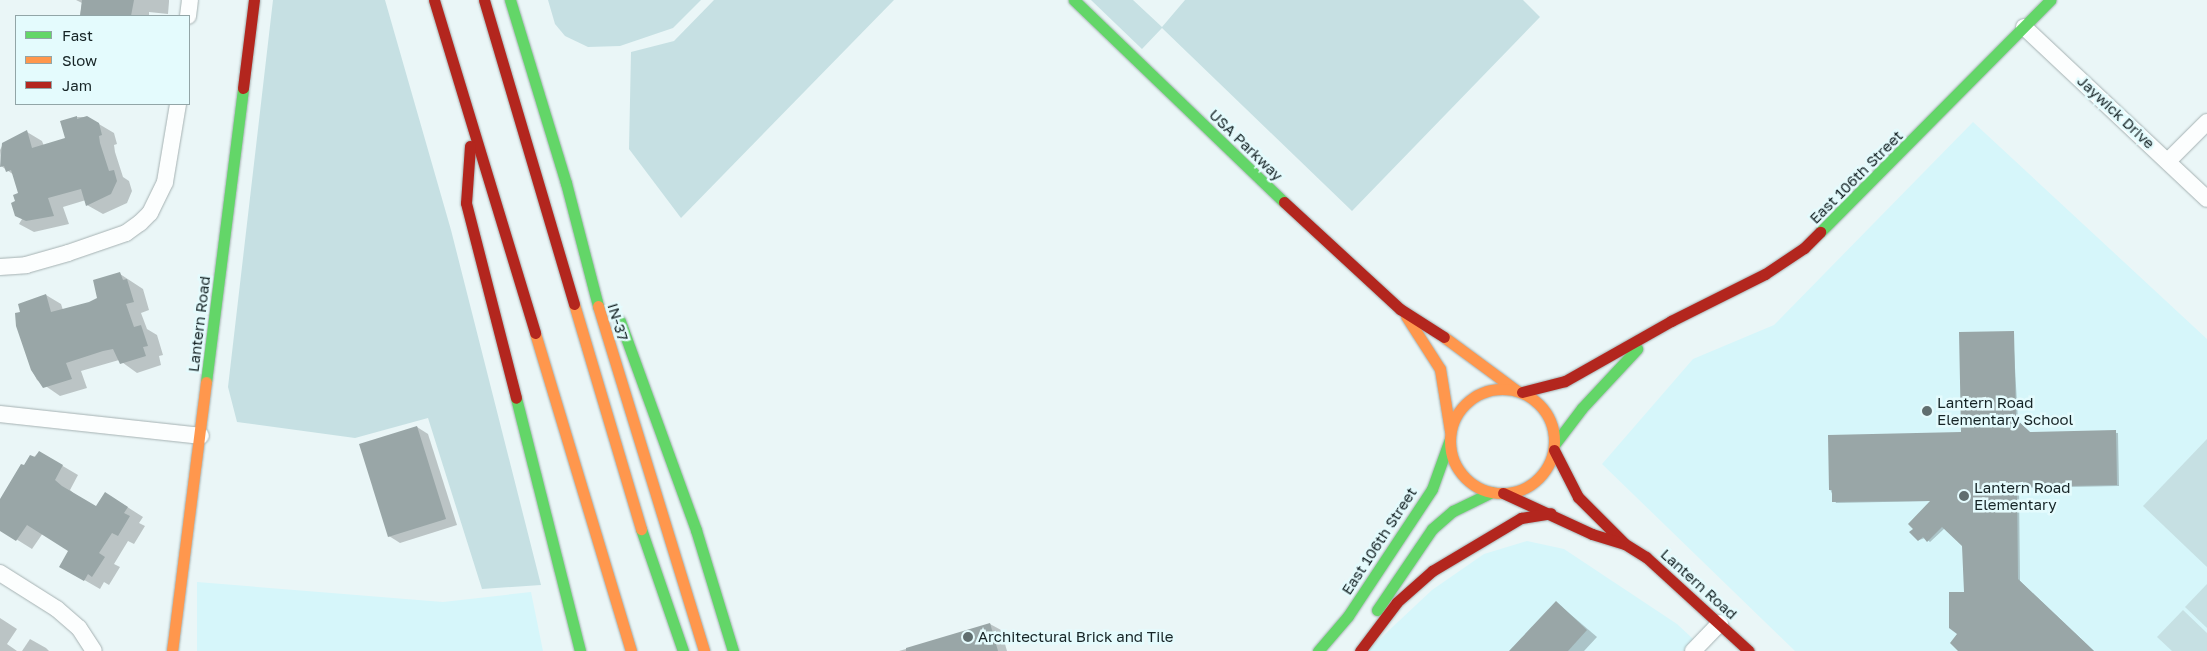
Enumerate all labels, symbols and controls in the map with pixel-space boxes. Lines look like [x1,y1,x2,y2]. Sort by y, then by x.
legend [15,15,190,105]
text: Fast [62,26,93,44]
text: Slow [62,51,97,69]
street label: Jaywick Drive [2074,72,2158,152]
text: Jam [62,76,92,94]
street label: USA Parkway [1205,105,1287,185]
street label: East 106th Street [1806,127,1906,227]
street label: Lantern Road [184,275,214,373]
street label: IN-37 [604,301,632,343]
place label: Lantern Road Elementary School [1937,393,2073,428]
marker: Lantern Road Elementary School [1921,405,1933,417]
place label: Lantern Road Elementary [1974,478,2071,513]
street label: East 106th Street [1338,484,1420,598]
marker: Lantern Road Elementary [1958,490,1970,502]
street label: Lantern Road [1657,545,1741,623]
place label: Architectural Brick and Tile [978,628,1174,646]
marker: Architectural Brick and Tile [962,631,974,643]

